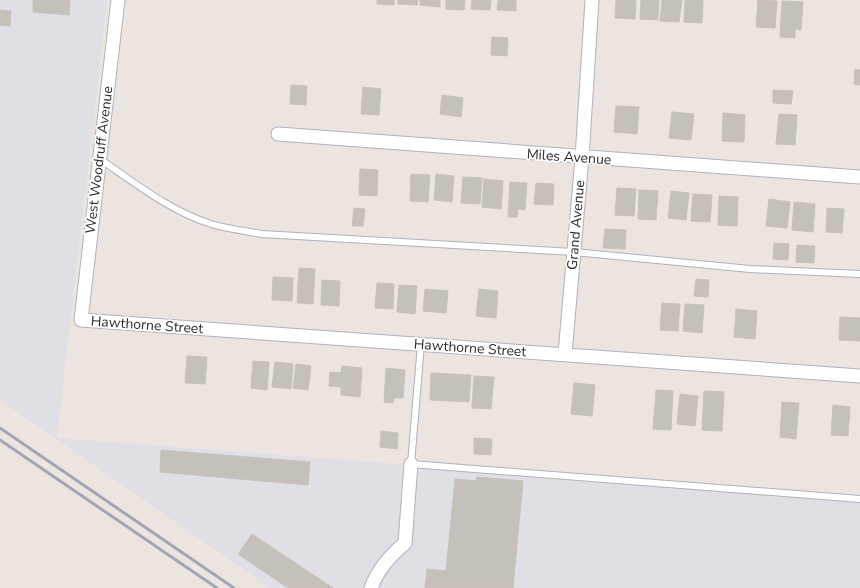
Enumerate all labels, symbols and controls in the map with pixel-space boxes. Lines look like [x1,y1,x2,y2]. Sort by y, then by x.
street label: West Woodruff Avenue [81,85,117,235]
street label: Miles Avenue [526,145,612,169]
street label: Grand Avenue [563,179,589,271]
street label: Hawthorne Street [90,312,204,338]
street label: Hawthorne Street [413,335,527,361]

